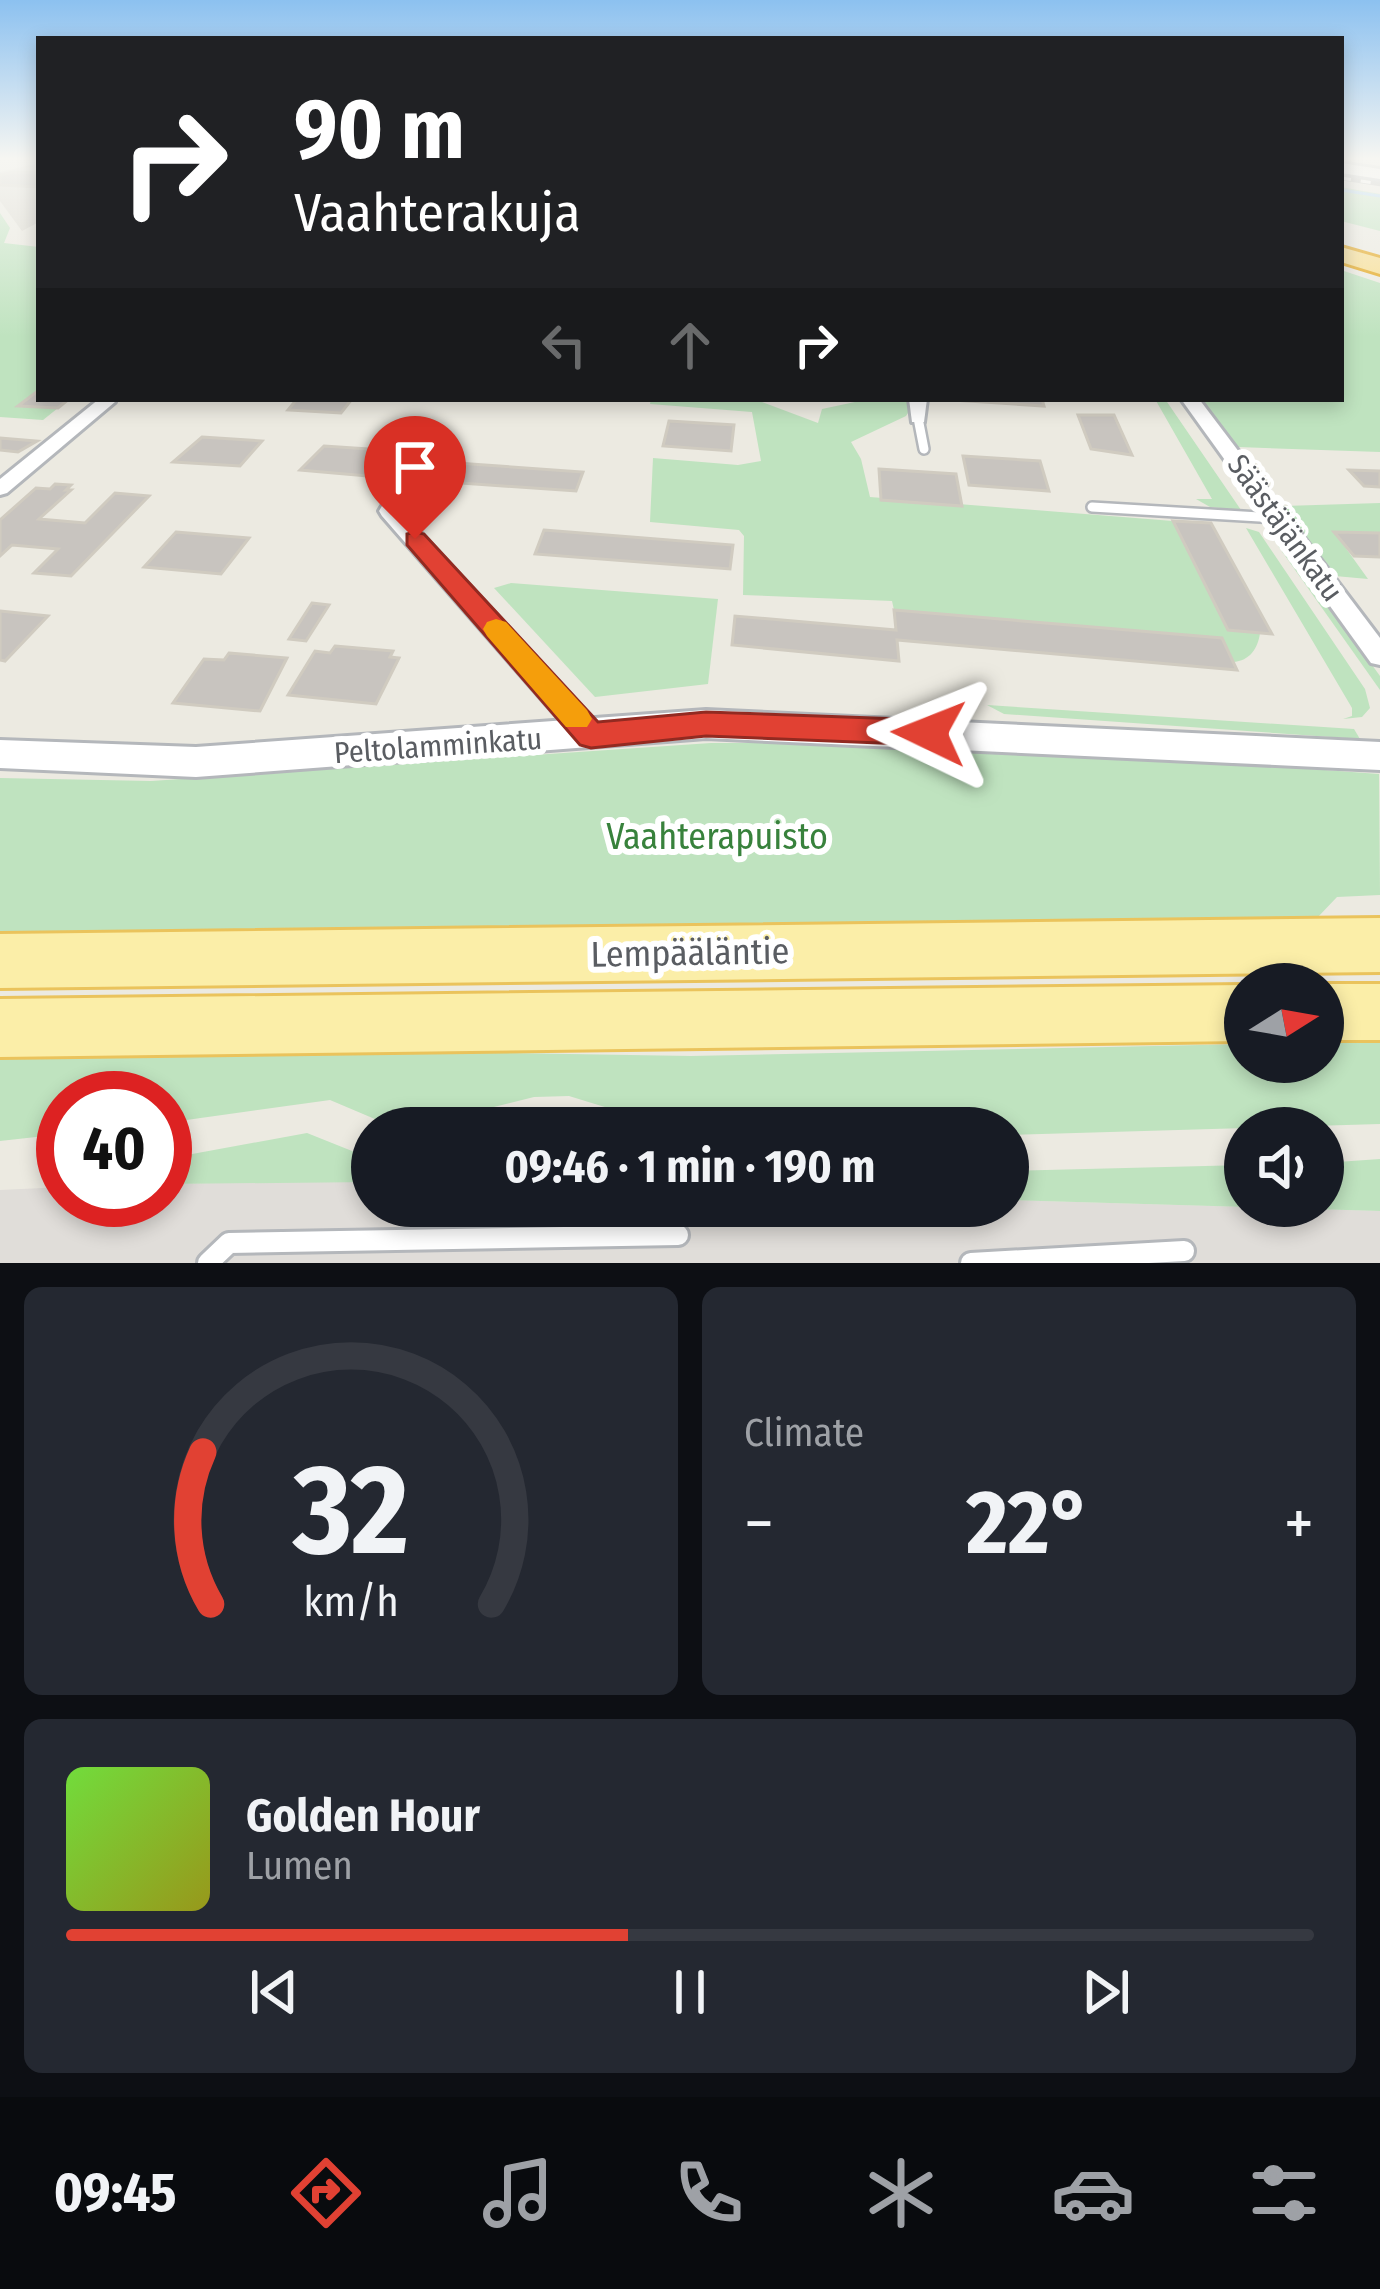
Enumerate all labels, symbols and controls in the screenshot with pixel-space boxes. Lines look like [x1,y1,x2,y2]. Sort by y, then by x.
text: 90 m [294,79,465,180]
icon: right [96,84,252,240]
text: Vaahterakuja [294,181,581,245]
icon: left [531,312,597,378]
icon: ahead [657,312,723,378]
icon: right [783,312,849,378]
pin [364,416,466,539]
icon: arrive [382,434,448,500]
street label: Säästäjänkatu [1220,448,1350,608]
position arrow [866,670,992,796]
street label: Peltolamminkatu [333,721,543,771]
park label: Vaahterapuisto [606,815,828,859]
street label: Lempääläntie [590,929,790,977]
north arrow [1224,963,1344,1083]
map controls [1224,963,1344,1227]
speed limit sign: 40 [36,1071,192,1227]
button: sound [1224,1107,1344,1227]
text: 09:46 · 1 min · 190 m [505,1140,875,1194]
text: Climate [744,1410,864,1456]
text: 32 [292,1436,409,1586]
text: 22° [966,1469,1092,1577]
text: − [744,1484,774,1563]
text: + [1284,1484,1314,1563]
text: km/h [303,1576,399,1627]
text: Golden Hour [246,1789,480,1843]
text: Lumen [246,1843,353,1889]
icon: previous [241,1959,307,2025]
icon: pause [657,1959,723,2025]
icon: next [1073,1959,1139,2025]
icon: directions [284,2151,368,2235]
icon: music [476,2151,560,2235]
icon: phone [667,2151,751,2235]
icon: climate [859,2151,943,2235]
icon: car [1051,2151,1135,2235]
icon: filters [1242,2151,1326,2235]
text: 09:45 [54,2161,177,2225]

